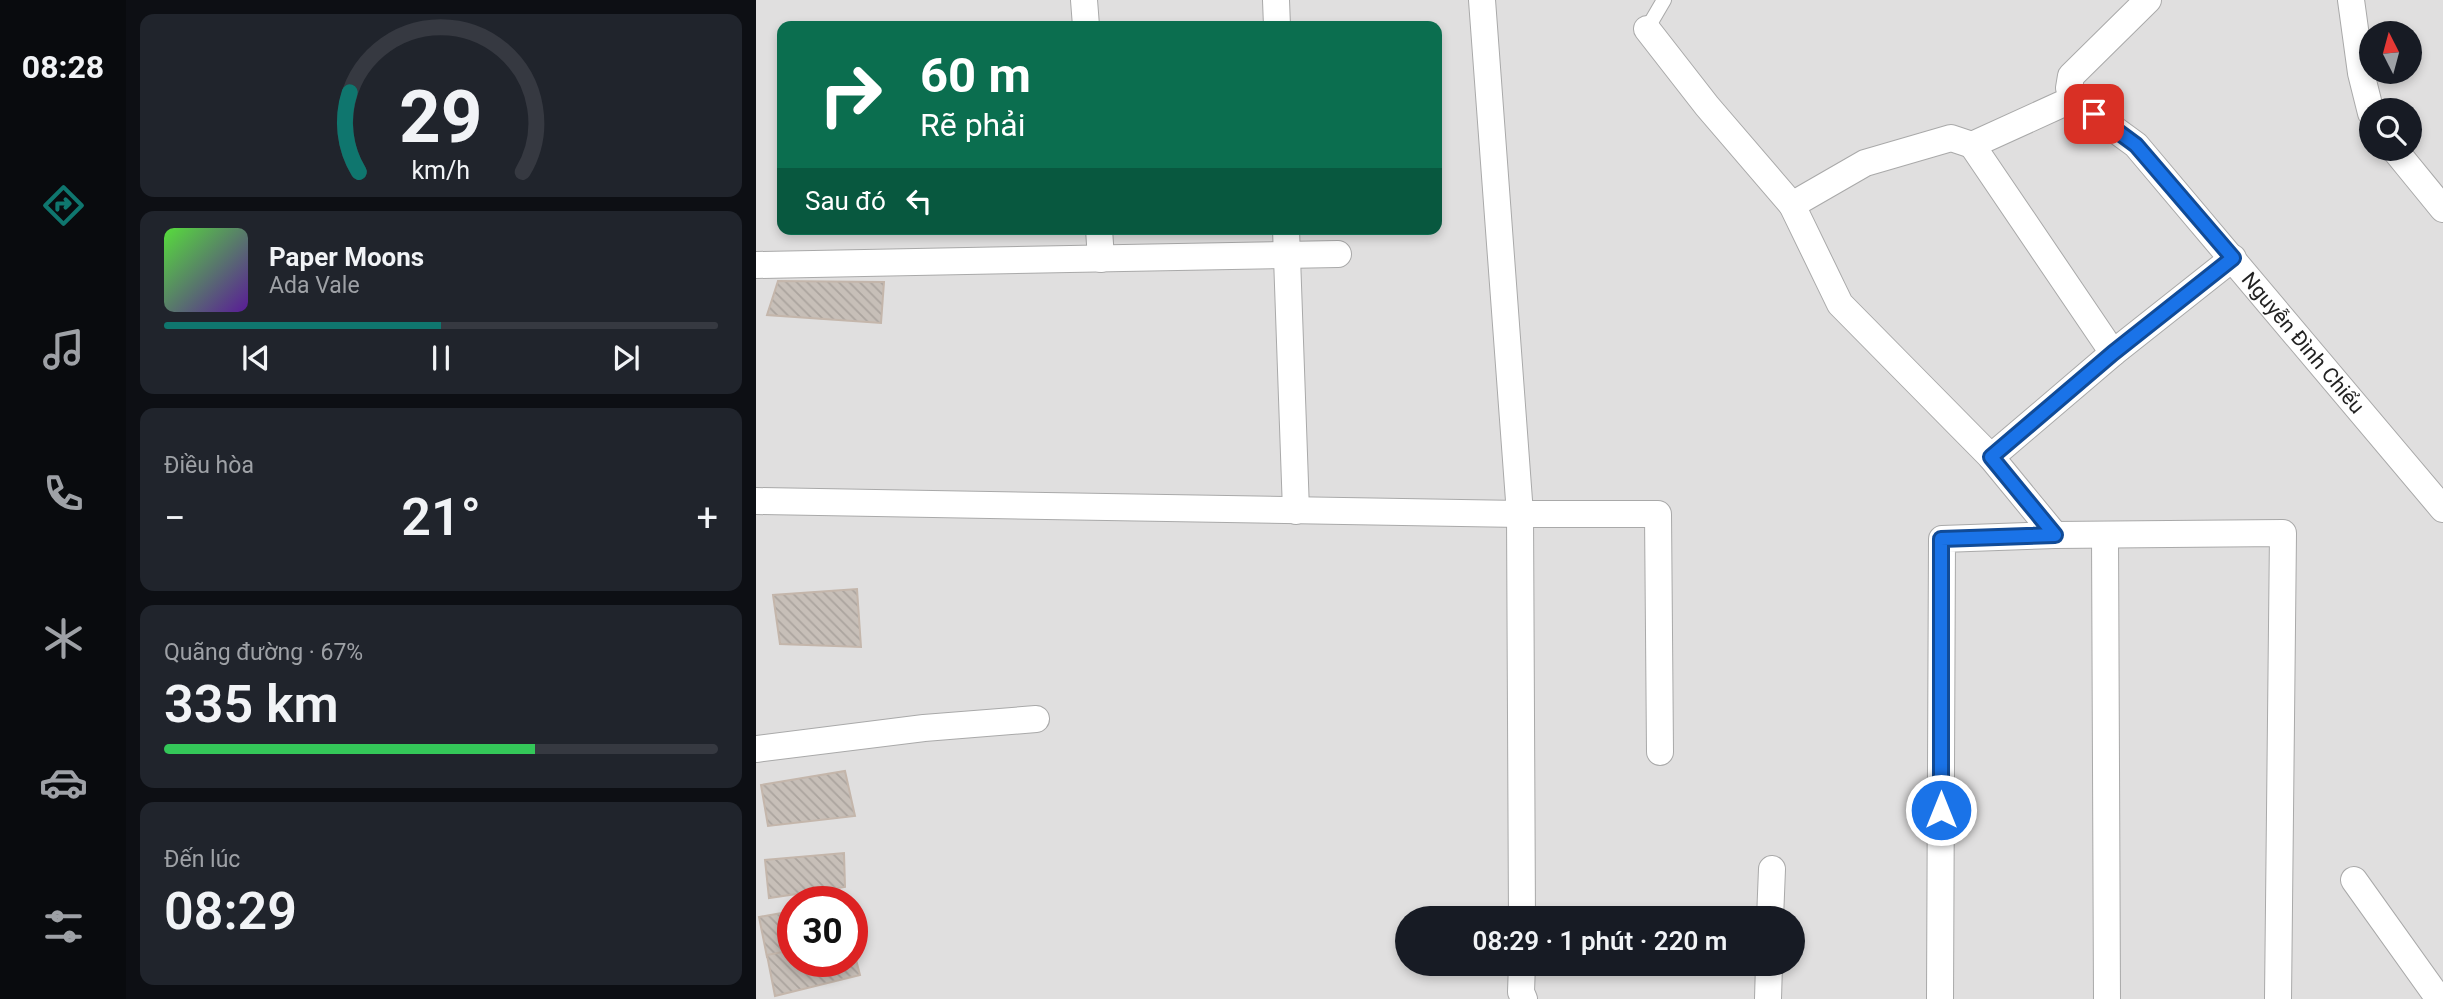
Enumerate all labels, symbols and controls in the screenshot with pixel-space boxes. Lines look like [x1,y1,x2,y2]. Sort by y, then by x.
north arrow [2359,21,2422,84]
map controls [2359,21,2422,161]
text: 60 m [920,47,1031,104]
text: 08:28 [22,48,104,86]
icon: right [805,49,896,140]
text: 29 [399,74,483,160]
pin [2064,84,2124,144]
icon: arrive [2075,95,2113,133]
button: search [2359,98,2422,161]
text: Rẽ phải [920,106,1025,144]
text: km/h [412,155,470,184]
icon: directions [39,181,88,230]
icon: left [900,182,938,220]
text: Sau đó [805,186,886,216]
text: Paper Moons [269,242,424,272]
street label: Nguyễn Đình Chiểu [2237,268,2369,418]
text: Ada Vale [269,272,360,299]
icon: music [39,325,88,374]
icon: previous [237,339,275,377]
icon: pause [422,339,460,377]
icon: next [607,339,645,377]
text: Điều hòa [164,452,254,479]
icon: phone [39,469,88,518]
text: 21° [401,487,481,548]
text: − [164,496,186,540]
text: + [696,496,718,540]
icon: climate [39,614,88,663]
text: Quãng đường · 67% [164,639,363,666]
text: 335 km [164,674,339,735]
icon: car [39,758,88,807]
position arrow [1904,773,1978,847]
text: Đến lúc [164,846,240,873]
text: 08:29 [164,881,297,942]
speed limit sign: 30 [777,886,868,977]
icon: filters [39,902,88,951]
text: 08:29 · 1 phút · 220 m [1473,926,1727,956]

